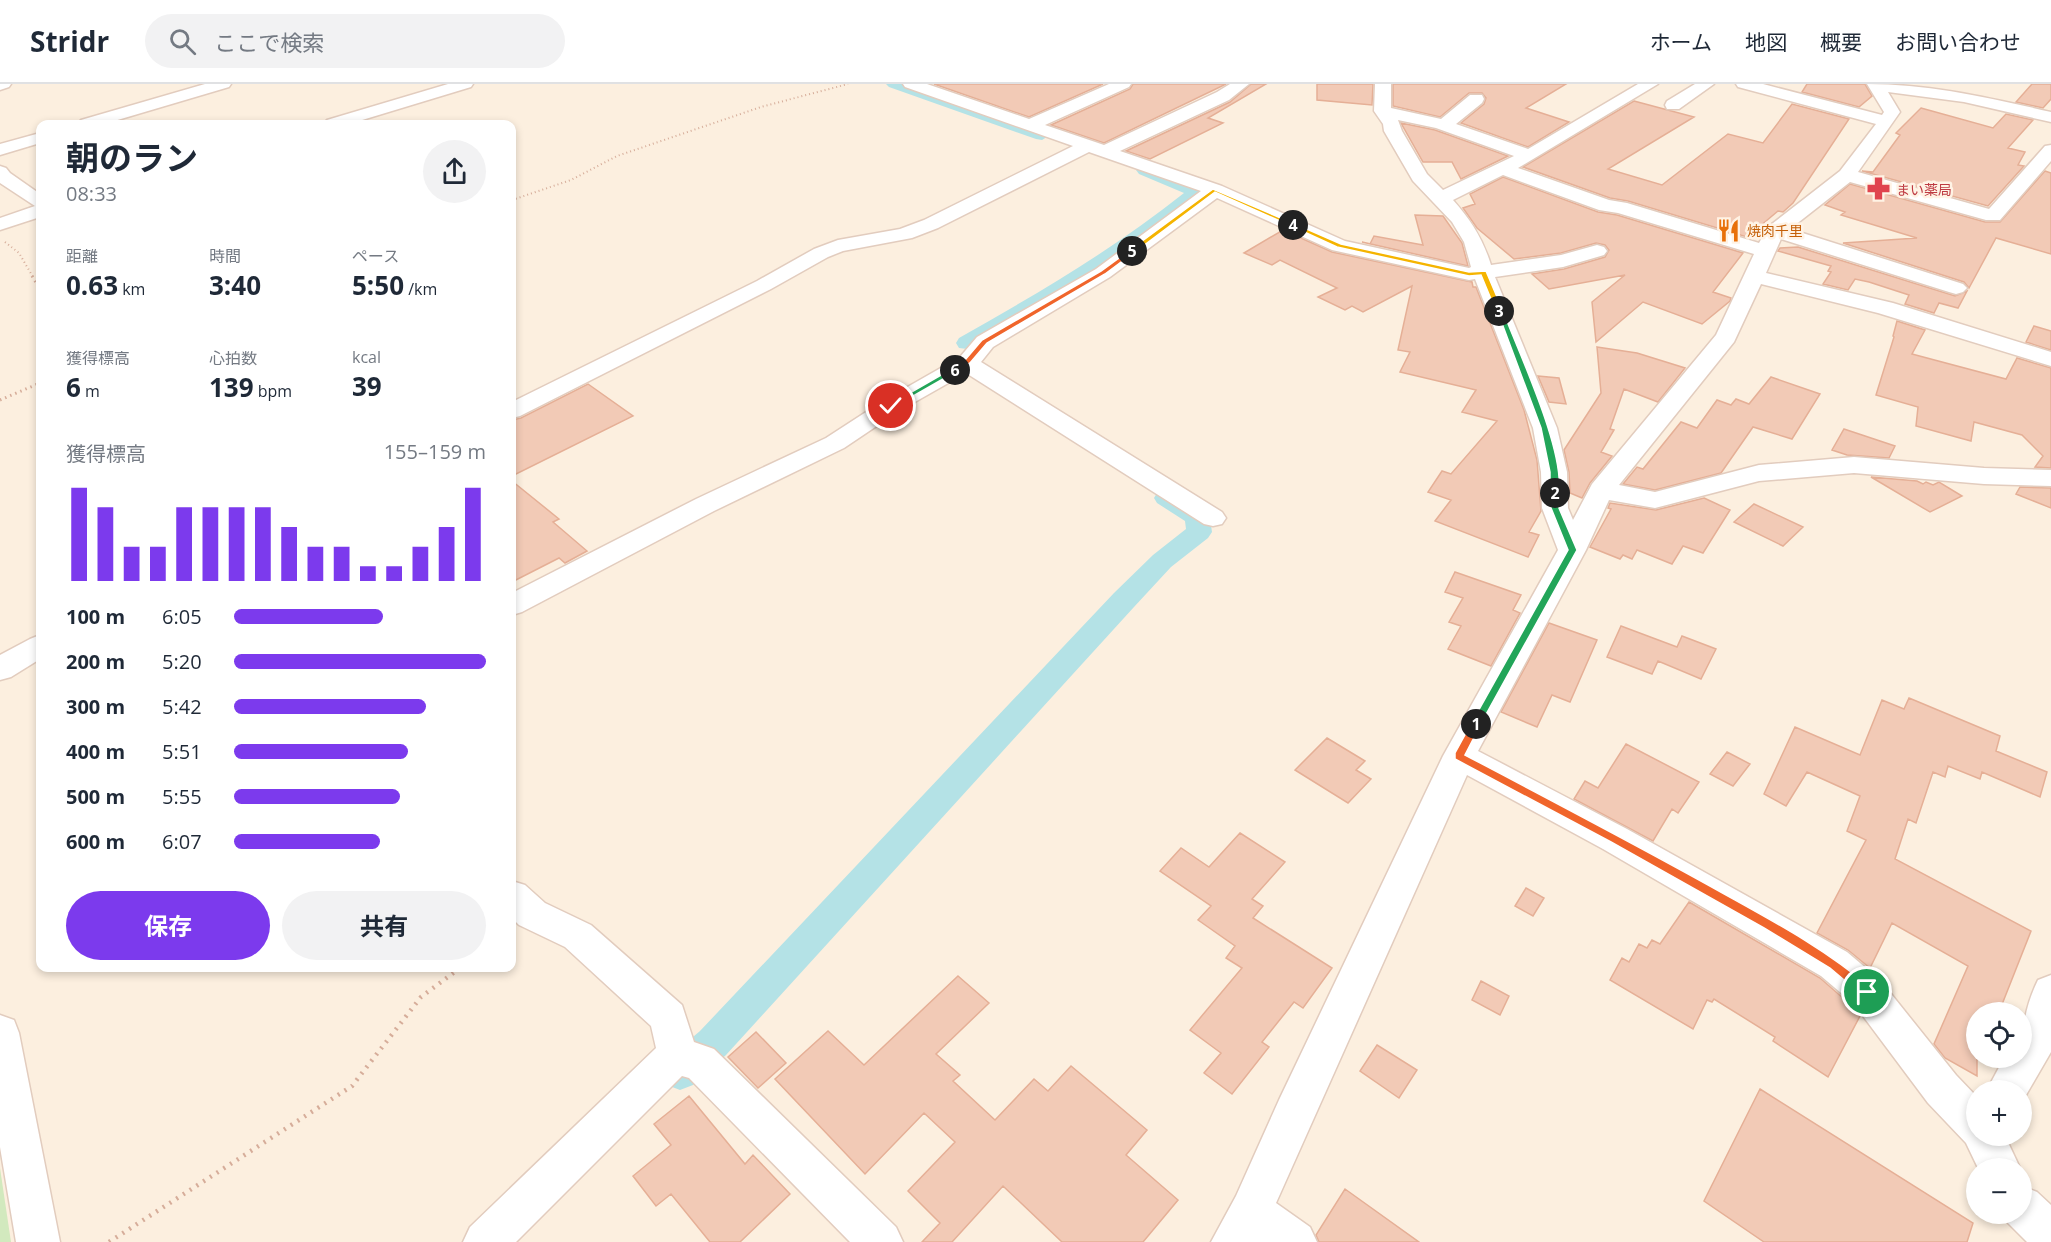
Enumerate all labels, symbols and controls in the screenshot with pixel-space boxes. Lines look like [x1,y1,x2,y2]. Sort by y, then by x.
search box [145,14,565,68]
text: Stridr [30,22,109,60]
icon: search [166,25,199,58]
text: ここで検索 [214,27,324,57]
text: ホーム [1650,28,1712,56]
text: 地図 [1745,28,1787,56]
text: 概要 [1820,28,1862,56]
text: お問い合わせ [1895,28,2021,56]
text: 朝のラン [66,135,198,180]
button: share [423,140,486,203]
pharmacy icon: まい薬局 [1865,176,1891,202]
text: 08:33 [66,180,117,207]
place label: まい薬局 [1896,180,1952,199]
pin: 4 [1278,210,1308,240]
text: 4 [1288,214,1298,236]
restaurant icon: 焼肉千里 [1716,217,1742,243]
place label: 焼肉千里 [1747,221,1803,240]
pin: 5 [1117,236,1147,266]
text: 5 [1127,240,1137,262]
text: 距離 [66,245,98,267]
text: 時間 [209,245,241,267]
text: ペース [352,245,399,267]
text: 0.63 [66,267,118,303]
text: 3:40 [209,267,261,303]
text: 5:50 [352,267,404,303]
text: km [118,278,145,300]
text: /km [404,278,437,300]
pin: 3 [1484,296,1514,326]
text: 3 [1494,300,1504,322]
text: kcal [352,346,381,368]
text: 獲得標高 [66,347,130,369]
text: 心拍数 [209,347,257,369]
pin: 6 [940,355,970,385]
text: 6 [950,359,960,381]
text: 39 [352,368,382,404]
text: 6 [66,369,81,405]
text: 139 [209,369,254,405]
text: m [81,380,100,402]
text: bpm [254,380,292,402]
pin [865,380,916,431]
icon: check [874,389,907,422]
text: 155–159 m [384,438,486,465]
text: 獲得標高 [66,440,146,467]
pin: 2 [1540,478,1570,508]
text: 2 [1550,482,1560,504]
text: 100 m [66,603,125,630]
text: 6:05 [162,603,202,630]
text: 200 m [66,648,125,675]
text: 5:20 [162,648,202,675]
text: 300 m [66,693,125,720]
text: 5:42 [162,693,202,720]
pin: 1 [1461,709,1491,739]
text: 1 [1471,713,1481,735]
text: 400 m [66,738,125,765]
text: 5:51 [162,738,202,765]
text: 500 m [66,783,125,810]
text: 5:55 [162,783,202,810]
text: 600 m [66,828,125,855]
text: 6:07 [162,828,202,855]
button: 保存 [66,891,270,960]
button: 共有 [282,891,486,960]
pin [1841,966,1892,1017]
icon: arrive [1850,975,1883,1008]
map controls [1966,1002,2032,1224]
button: locate [1966,1002,2032,1068]
button: + [1966,1080,2032,1146]
button: − [1966,1158,2032,1224]

